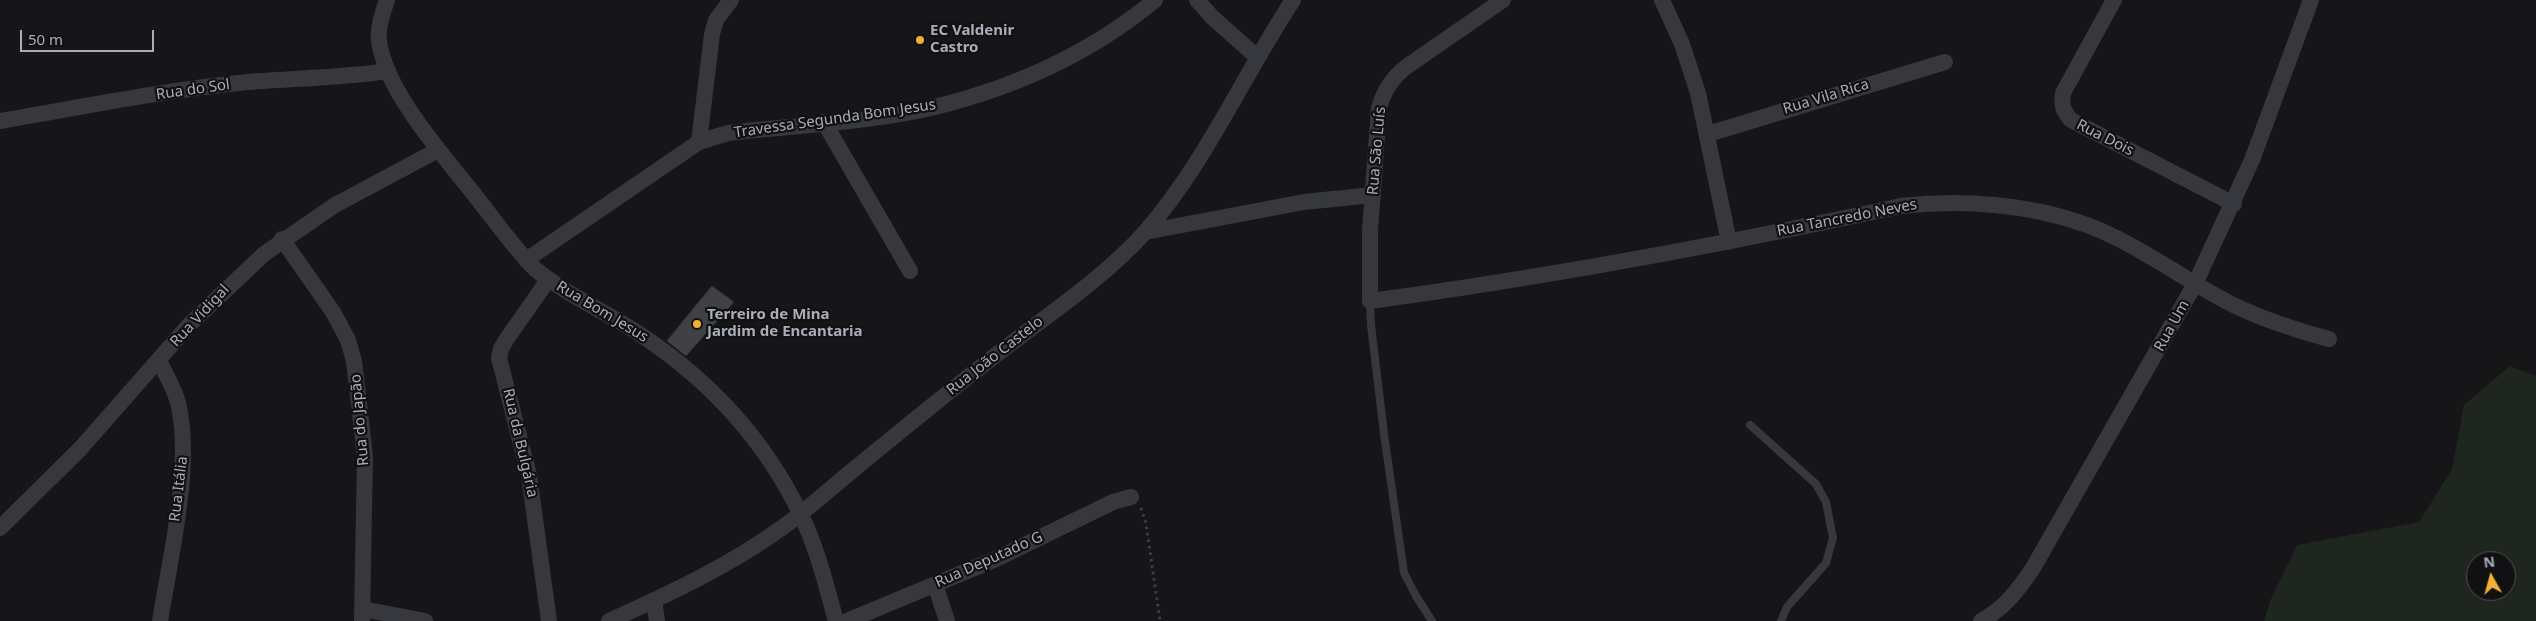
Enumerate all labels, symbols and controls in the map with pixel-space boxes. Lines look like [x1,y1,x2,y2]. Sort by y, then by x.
scale bar [22,20,156,52]
place label: EC Valdenir Castro [930,22,1014,57]
text: 50 m [28,29,63,49]
marker: EC Valdenir Castro [914,34,926,46]
street label: Rua Vila Rica [1781,75,1871,119]
street label: Rua do Sol [155,76,231,104]
street label: Travessa Segunda Bom Jesus [733,96,937,142]
street label: Rua São Luís [1364,106,1390,196]
street label: Rua Dois [2073,116,2137,160]
street label: Rua Tancredo Neves [1775,196,1919,240]
street label: Rua Bom Jesus [553,278,651,346]
street label: Rua Vidigal [167,281,233,351]
street label: Rua Um [2151,297,2193,355]
place label: Terreiro de Mina Jardim de Encantaria [707,306,862,341]
street label: Rua João Castelo [943,313,1047,399]
marker: Terreiro de Mina Jardim de Encantaria [691,318,703,330]
street label: Rua do Japão [347,373,373,467]
street label: Rua da Bulgária [499,387,541,499]
street label: Rua Itália [166,455,192,523]
street label: Rua Deputado G [932,528,1046,592]
north arrow [2466,551,2516,601]
text: N [2482,551,2496,572]

